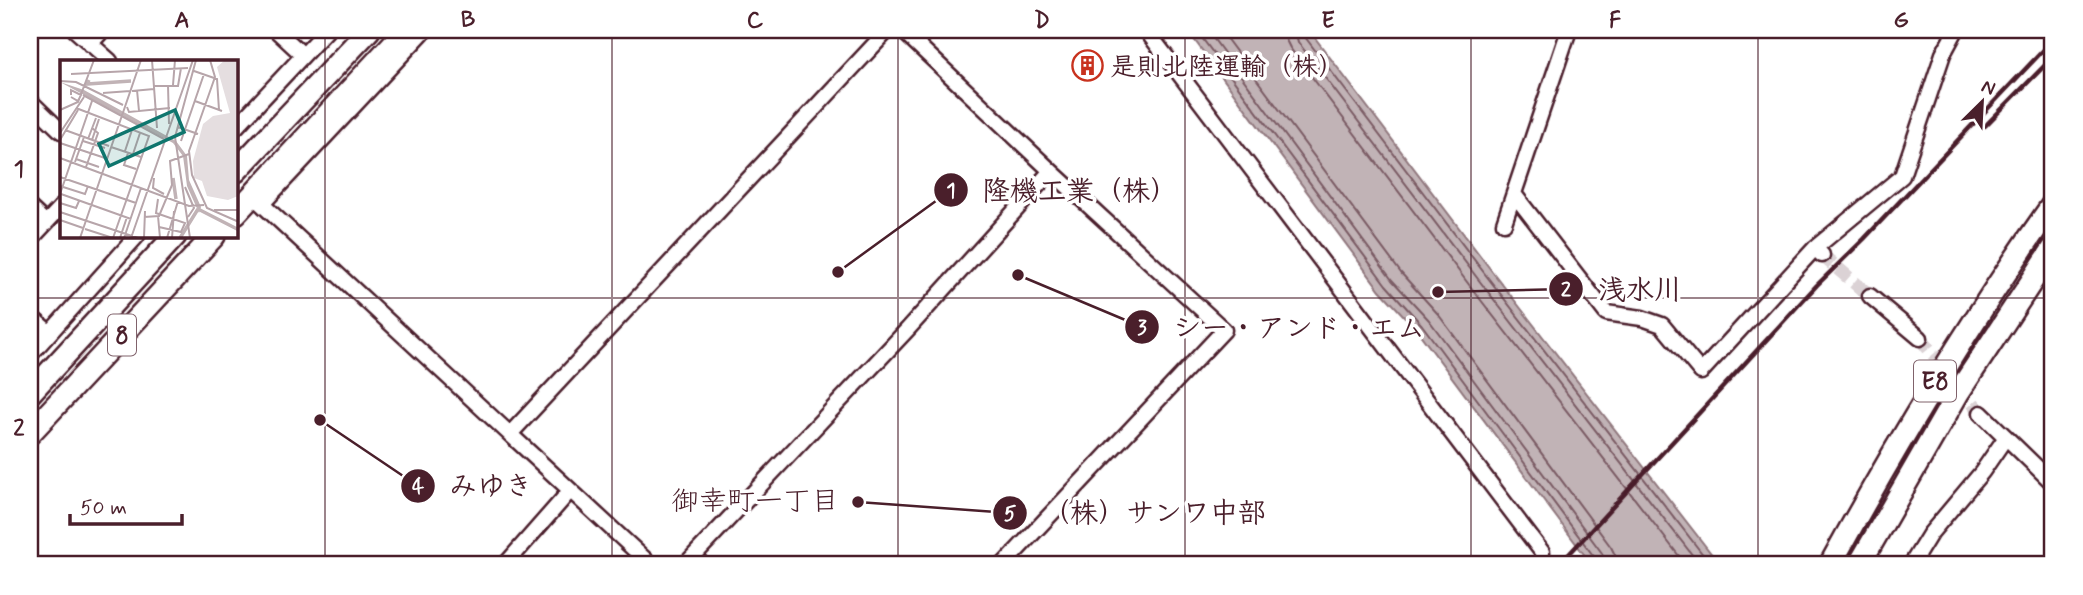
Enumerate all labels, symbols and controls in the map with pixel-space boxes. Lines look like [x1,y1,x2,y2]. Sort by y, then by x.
text: A [174,6,190,36]
text: B [461,6,476,36]
text: C [747,6,764,36]
text: D [1034,6,1050,36]
text: E [1321,6,1335,36]
text: F [1609,6,1621,36]
text: G [1893,6,1909,36]
building icon: 是則北陸運輸（株） [1070,49,1104,83]
place label: 是則北陸運輸（株） [1110,51,1344,85]
inset map [60,60,238,238]
north arrow [1946,66,2016,136]
text: N [1977,74,1999,102]
text: 1 [14,155,24,185]
callout: 隆機工業（株） [933,165,1192,214]
text: 隆機工業（株） [982,174,1178,211]
text: 1 [946,177,956,205]
callout: 浅水川 [1549,265,1696,314]
text: 浅水川 [1598,273,1682,310]
text: 2 [1561,276,1572,304]
callout: シー・アンド・エム [1124,303,1439,352]
text: シー・アンド・エム [1173,311,1425,348]
road number: 8 [108,314,136,356]
text: 3 [1137,314,1147,342]
road number: E8 [1914,360,1956,402]
text: 2 [13,414,25,444]
callout: みゆき [400,461,547,510]
text: みゆき [449,469,533,506]
text: 4 [412,473,425,501]
scale bar [70,483,182,527]
district label: 御幸町一丁目 [671,484,839,521]
callout: （株）サンワ中部 [993,488,1280,537]
text: 50 m [80,494,127,522]
text: （株）サンワ中部 [1042,496,1266,533]
text: 5 [1004,500,1017,528]

